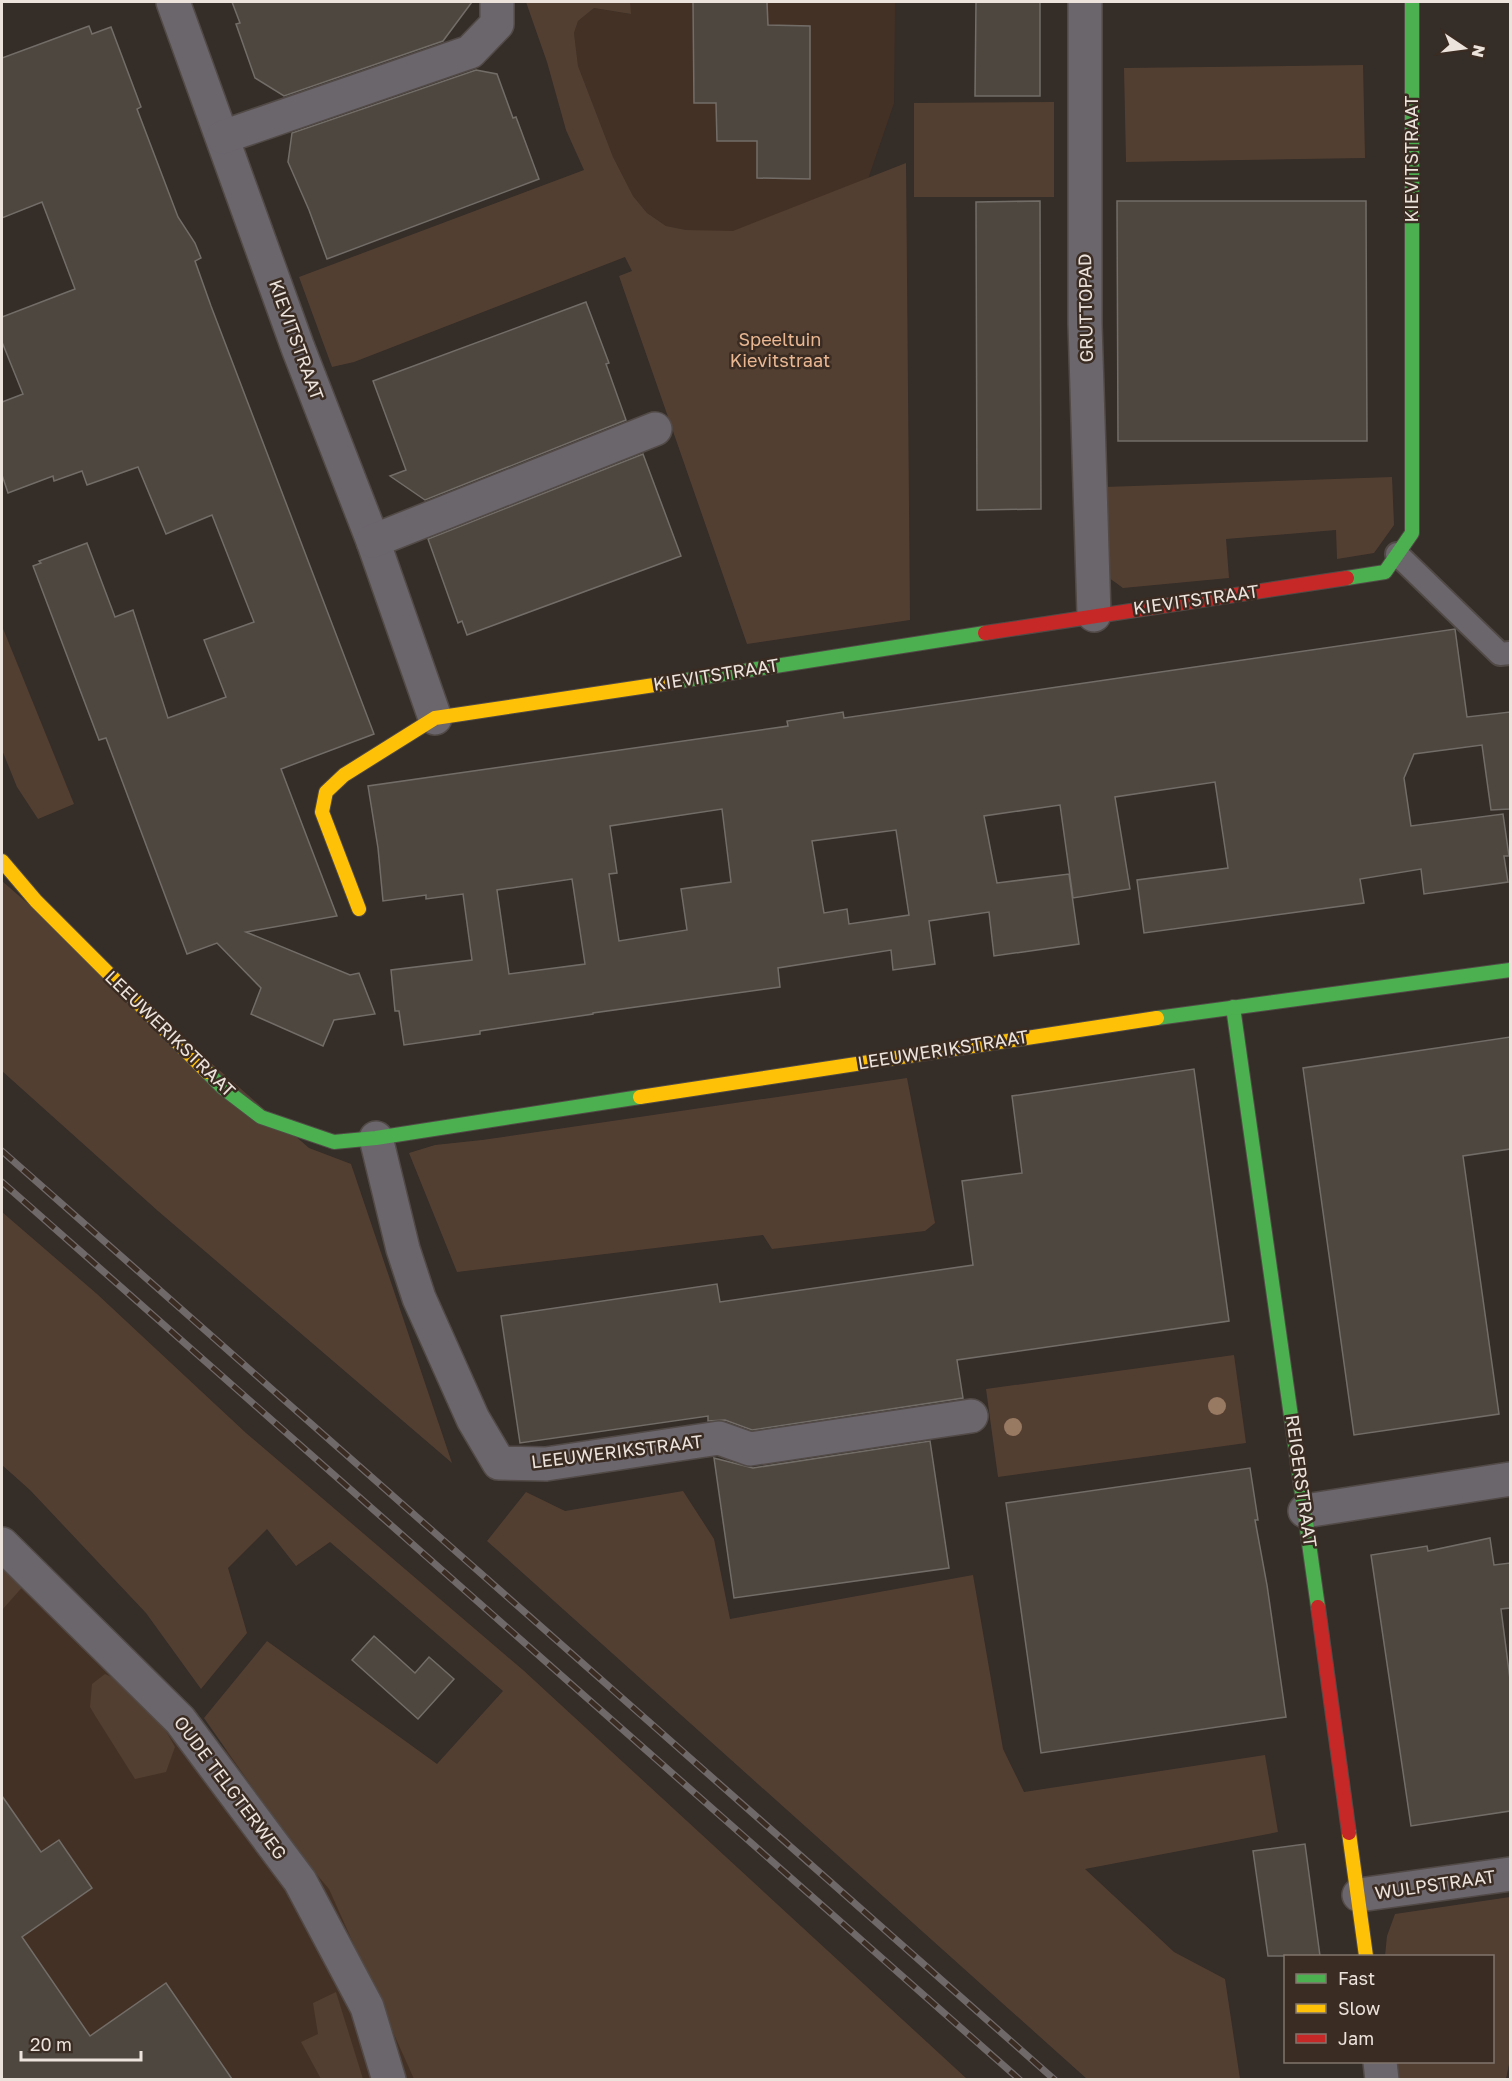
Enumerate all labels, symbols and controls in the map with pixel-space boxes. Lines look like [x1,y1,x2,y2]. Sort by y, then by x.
north arrow [1434,18,1494,78]
text: N [1468,43,1490,60]
street label: KIEVITSTRAAT [1400,96,1422,222]
street label: GRUTTOPAD [1073,253,1097,363]
street label: KIEVITSTRAAT [265,276,329,403]
park label: Speeltuin Kievitstraat [730,328,830,371]
street label: KIEVITSTRAAT [1132,579,1260,619]
street label: KIEVITSTRAAT [651,653,780,695]
street label: LEEUWERIKSTRAAT [101,965,240,1101]
street label: LEEUWERIKSTRAAT [856,1025,1030,1073]
street label: REIGERSTRAAT [1282,1413,1322,1549]
street label: LEEUWERIKSTRAAT [530,1430,704,1472]
street label: OUDE TELGTERWEG [170,1711,292,1863]
street label: WULPSTRAAT [1373,1865,1497,1903]
legend [1284,1955,1494,2063]
text: Fast [1338,1967,1375,1989]
text: Slow [1338,1997,1381,2019]
scale bar [21,2024,141,2062]
text: Jam [1338,2027,1374,2049]
text: 20 m [30,2033,72,2055]

